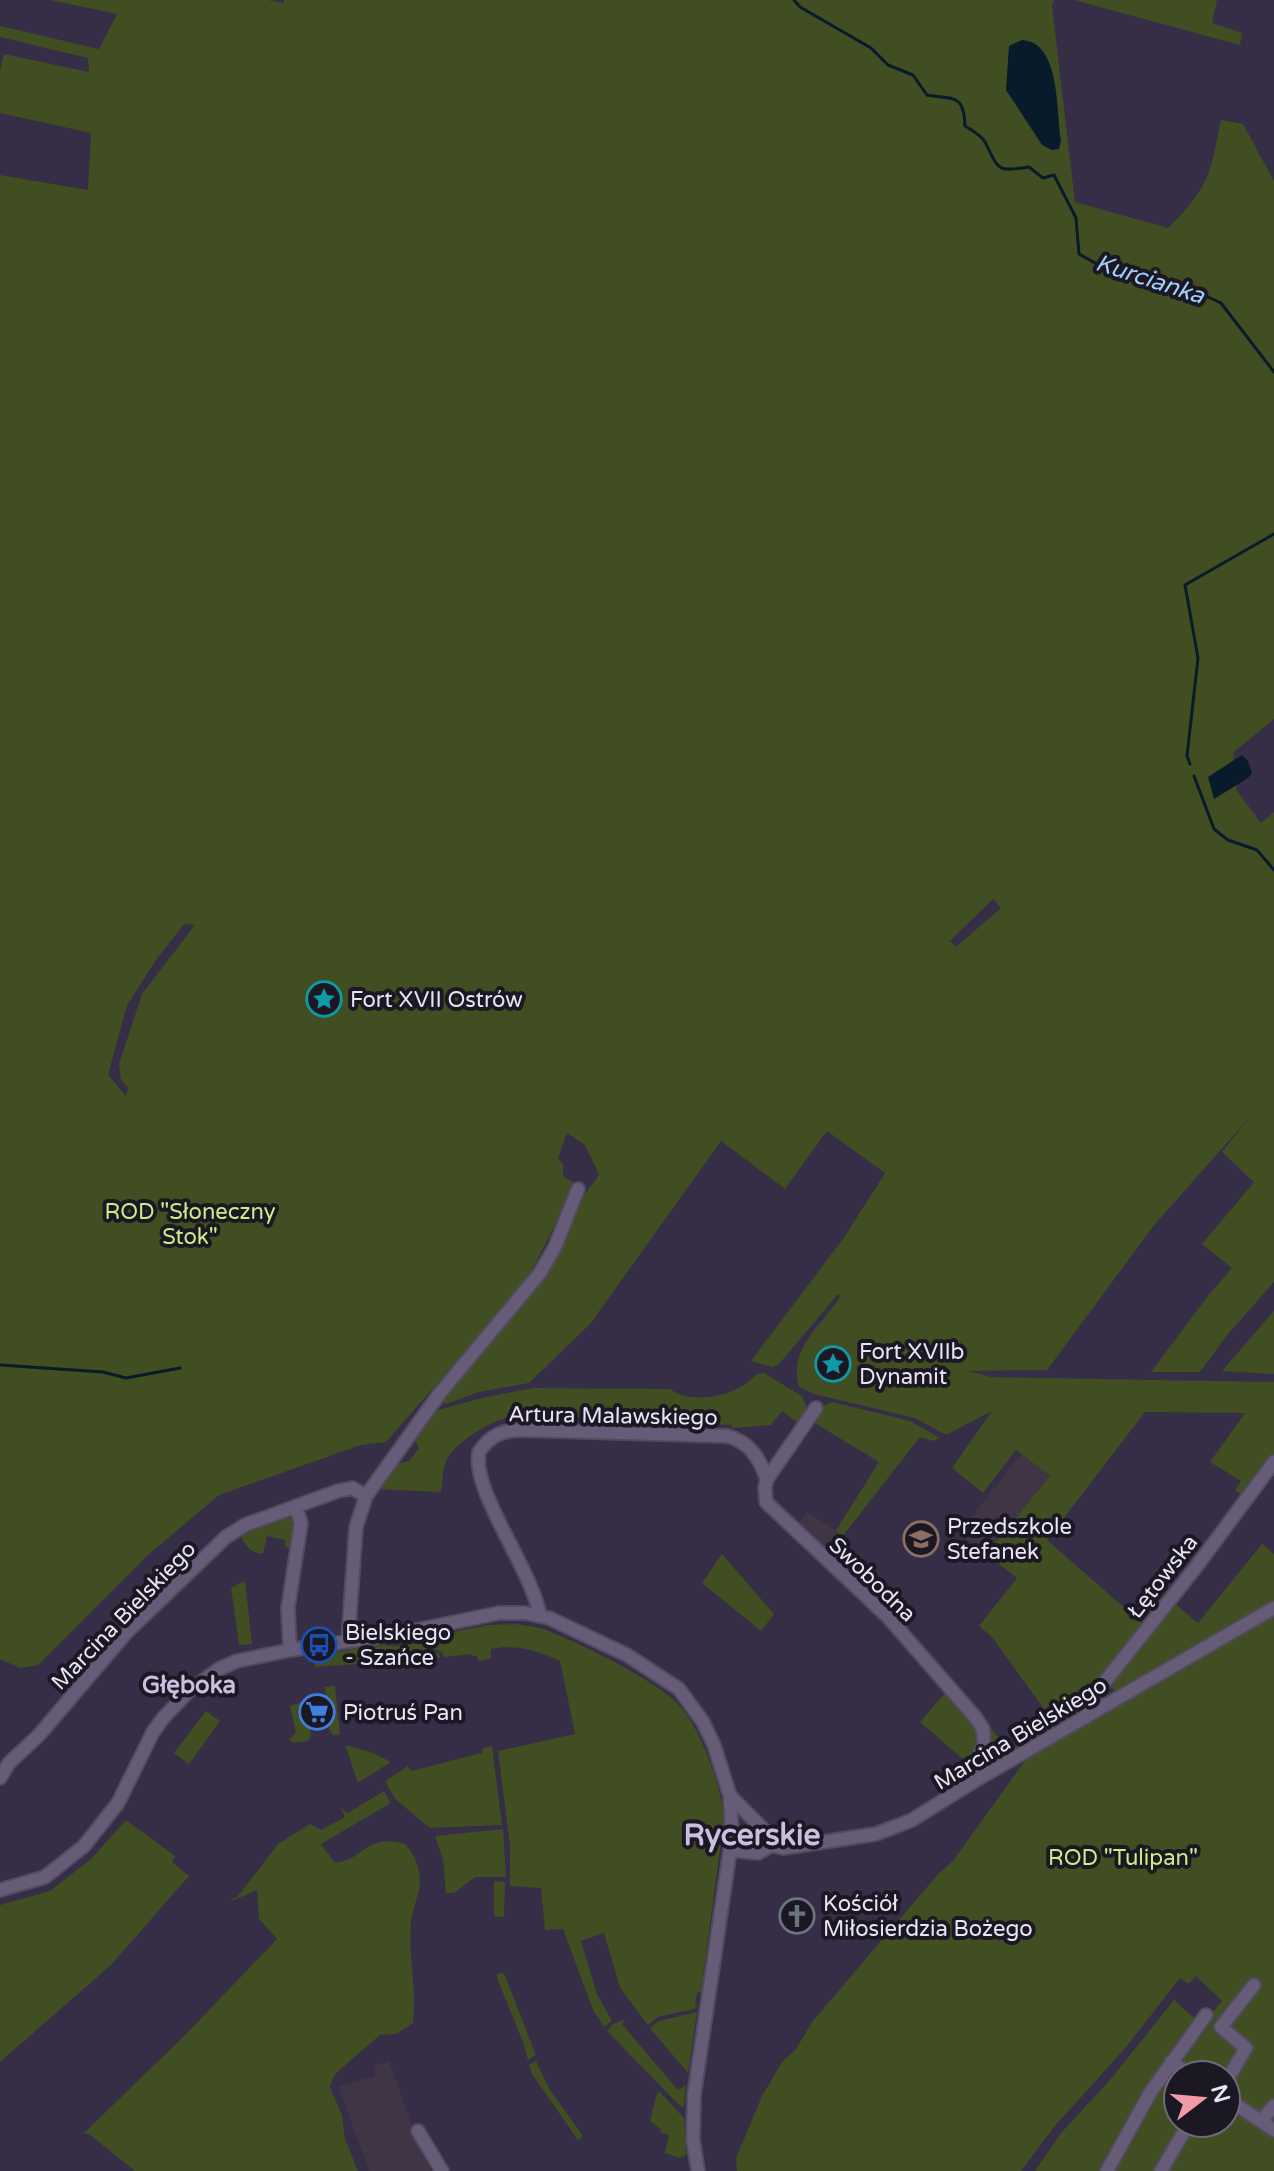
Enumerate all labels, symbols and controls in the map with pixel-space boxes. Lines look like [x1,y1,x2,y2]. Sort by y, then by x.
water label: Kurcianka [1092,248,1208,311]
place icon: Fort XVII Ostrów [305,980,343,1018]
place label: Fort XVII Ostrów [350,987,523,1013]
park label: ROD "Słoneczny Stok" [105,1199,276,1250]
place label: Fort XVIIb Dynamit [859,1339,964,1390]
place icon: Fort XVIIb Dynamit [814,1345,852,1383]
street label: Artura Malawskiego [508,1401,718,1431]
place label: Przedszkole Stefanek [947,1514,1072,1565]
school or university icon: Przedszkole Stefanek [902,1520,940,1558]
street label: Łętowska [1122,1530,1203,1624]
street label: Swobodna [824,1532,921,1627]
street label: Marcina Bielskiego [46,1536,201,1695]
place label: Bielskiego - Szańce [345,1620,451,1671]
bus stop icon: Bielskiego - Szańce [300,1626,338,1664]
district label: Głęboka [142,1671,236,1700]
street label: Marcina Bielskiego [930,1672,1111,1796]
supermarket icon: Piotruś Pan [298,1693,336,1731]
place label: Piotruś Pan [343,1700,463,1726]
district label: Rycerskie [684,1817,820,1854]
park label: ROD "Tulipan" [1048,1845,1198,1871]
place label: Kościół Miłosierdzia Bożego [823,1891,1033,1942]
church icon: Kościół Miłosierdzia Bożego [778,1897,816,1935]
north arrow [1162,2059,1242,2139]
text: N [1205,2082,1235,2106]

